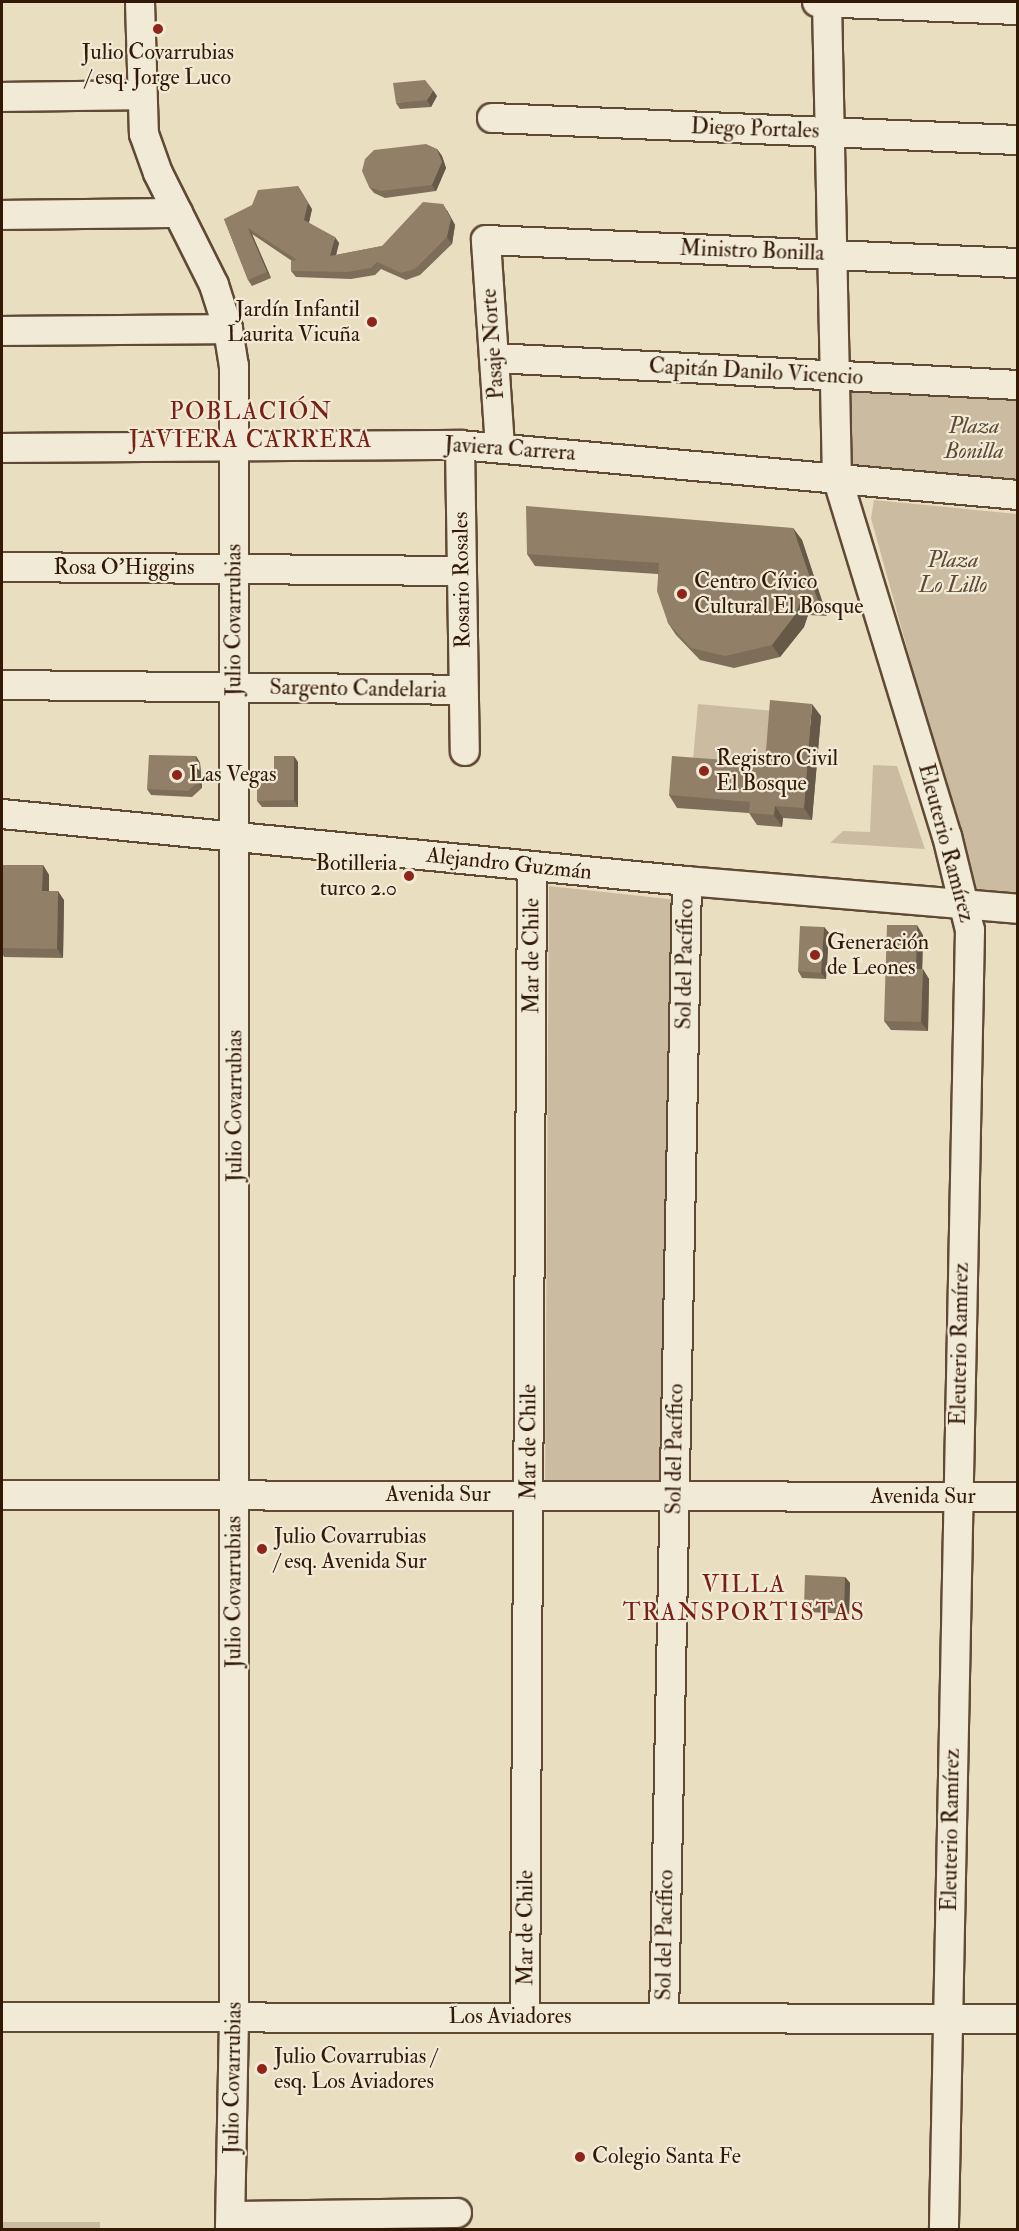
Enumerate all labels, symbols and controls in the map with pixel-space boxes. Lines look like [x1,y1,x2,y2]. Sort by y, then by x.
marker: Julio Covarrubias / esq. Jorge Luco [151,22,165,36]
place label: Julio Covarrubias / esq. Jorge Luco [82,39,234,90]
street label: Diego Portales [690,114,820,144]
street label: Ministro Bonilla [679,235,825,267]
street label: Pasaje Norte [476,288,510,400]
place label: Jardín Infantil Laurita Vicuña [227,296,360,348]
marker: Jardín Infantil Laurita Vicuña [365,315,379,329]
street label: Capitán Danilo Vicencio [648,353,864,391]
district label: POBLACIÓN JAVIERA CARRERA [129,398,373,454]
park label: Plaza Bonilla [944,413,1004,464]
street label: Javiera Carrera [444,431,576,467]
street label: Rosario Rosales [448,511,476,649]
street label: Julio Covarrubias [221,544,247,696]
park label: Plaza Lo Lillo [919,547,987,598]
street label: Rosa O'Higgins [53,555,195,581]
place label: Centro Cívico Cultural El Bosque [694,568,864,620]
marker: Centro Cívico Cultural El Bosque [675,587,689,601]
street label: Sargento Candelaria [269,674,447,704]
place label: Registro Civil El Bosque [716,745,838,796]
street label: Eleuterio Ramírez [912,761,980,925]
place label: Las Vegas [189,762,277,788]
marker: Registro Civil El Bosque [697,764,711,778]
marker: Las Vegas [170,768,184,782]
street label: Alejandro Guzmán [425,842,593,886]
place label: Botilleria turco 2.0 [316,850,397,902]
marker: Botilleria turco 2.0 [402,869,416,883]
street label: Mar de Chile [519,898,545,1014]
street label: Sol del Pacífico [671,898,699,1030]
place label: Generación de Leones [827,929,929,980]
marker: Generación de Leones [808,948,822,962]
street label: Julio Covarrubias [222,1030,248,1182]
street label: Eleuterio Ramírez [945,1262,975,1426]
street label: Sol del Pacífico [661,1383,689,1515]
street label: Mar de Chile [516,1384,542,1500]
street label: Avenida Sur [385,1482,491,1508]
street label: Avenida Sur [870,1484,976,1510]
street label: Julio Covarrubias [221,1516,247,1668]
place label: Julio Covarrubias / esq. Avenida Sur [274,1523,427,1574]
marker: Julio Covarrubias / esq. Avenida Sur [255,1542,269,1556]
district label: VILLA TRANSPORTISTAS [623,1571,865,1627]
street label: Eleuterio Ramírez [936,1748,966,1912]
street label: Sol del Pacífico [651,1869,679,2001]
street label: Mar de Chile [513,1870,539,1986]
street label: Julio Covarrubias [218,2002,248,2154]
street label: Los Aviadores [449,2004,571,2030]
place label: Julio Covarrubias / esq. Los Aviadores [274,2043,437,2094]
marker: Julio Covarrubias / esq. Los Aviadores [255,2062,269,2076]
place label: Colegio Santa Fe [592,2144,741,2170]
marker: Colegio Santa Fe [573,2150,587,2164]

